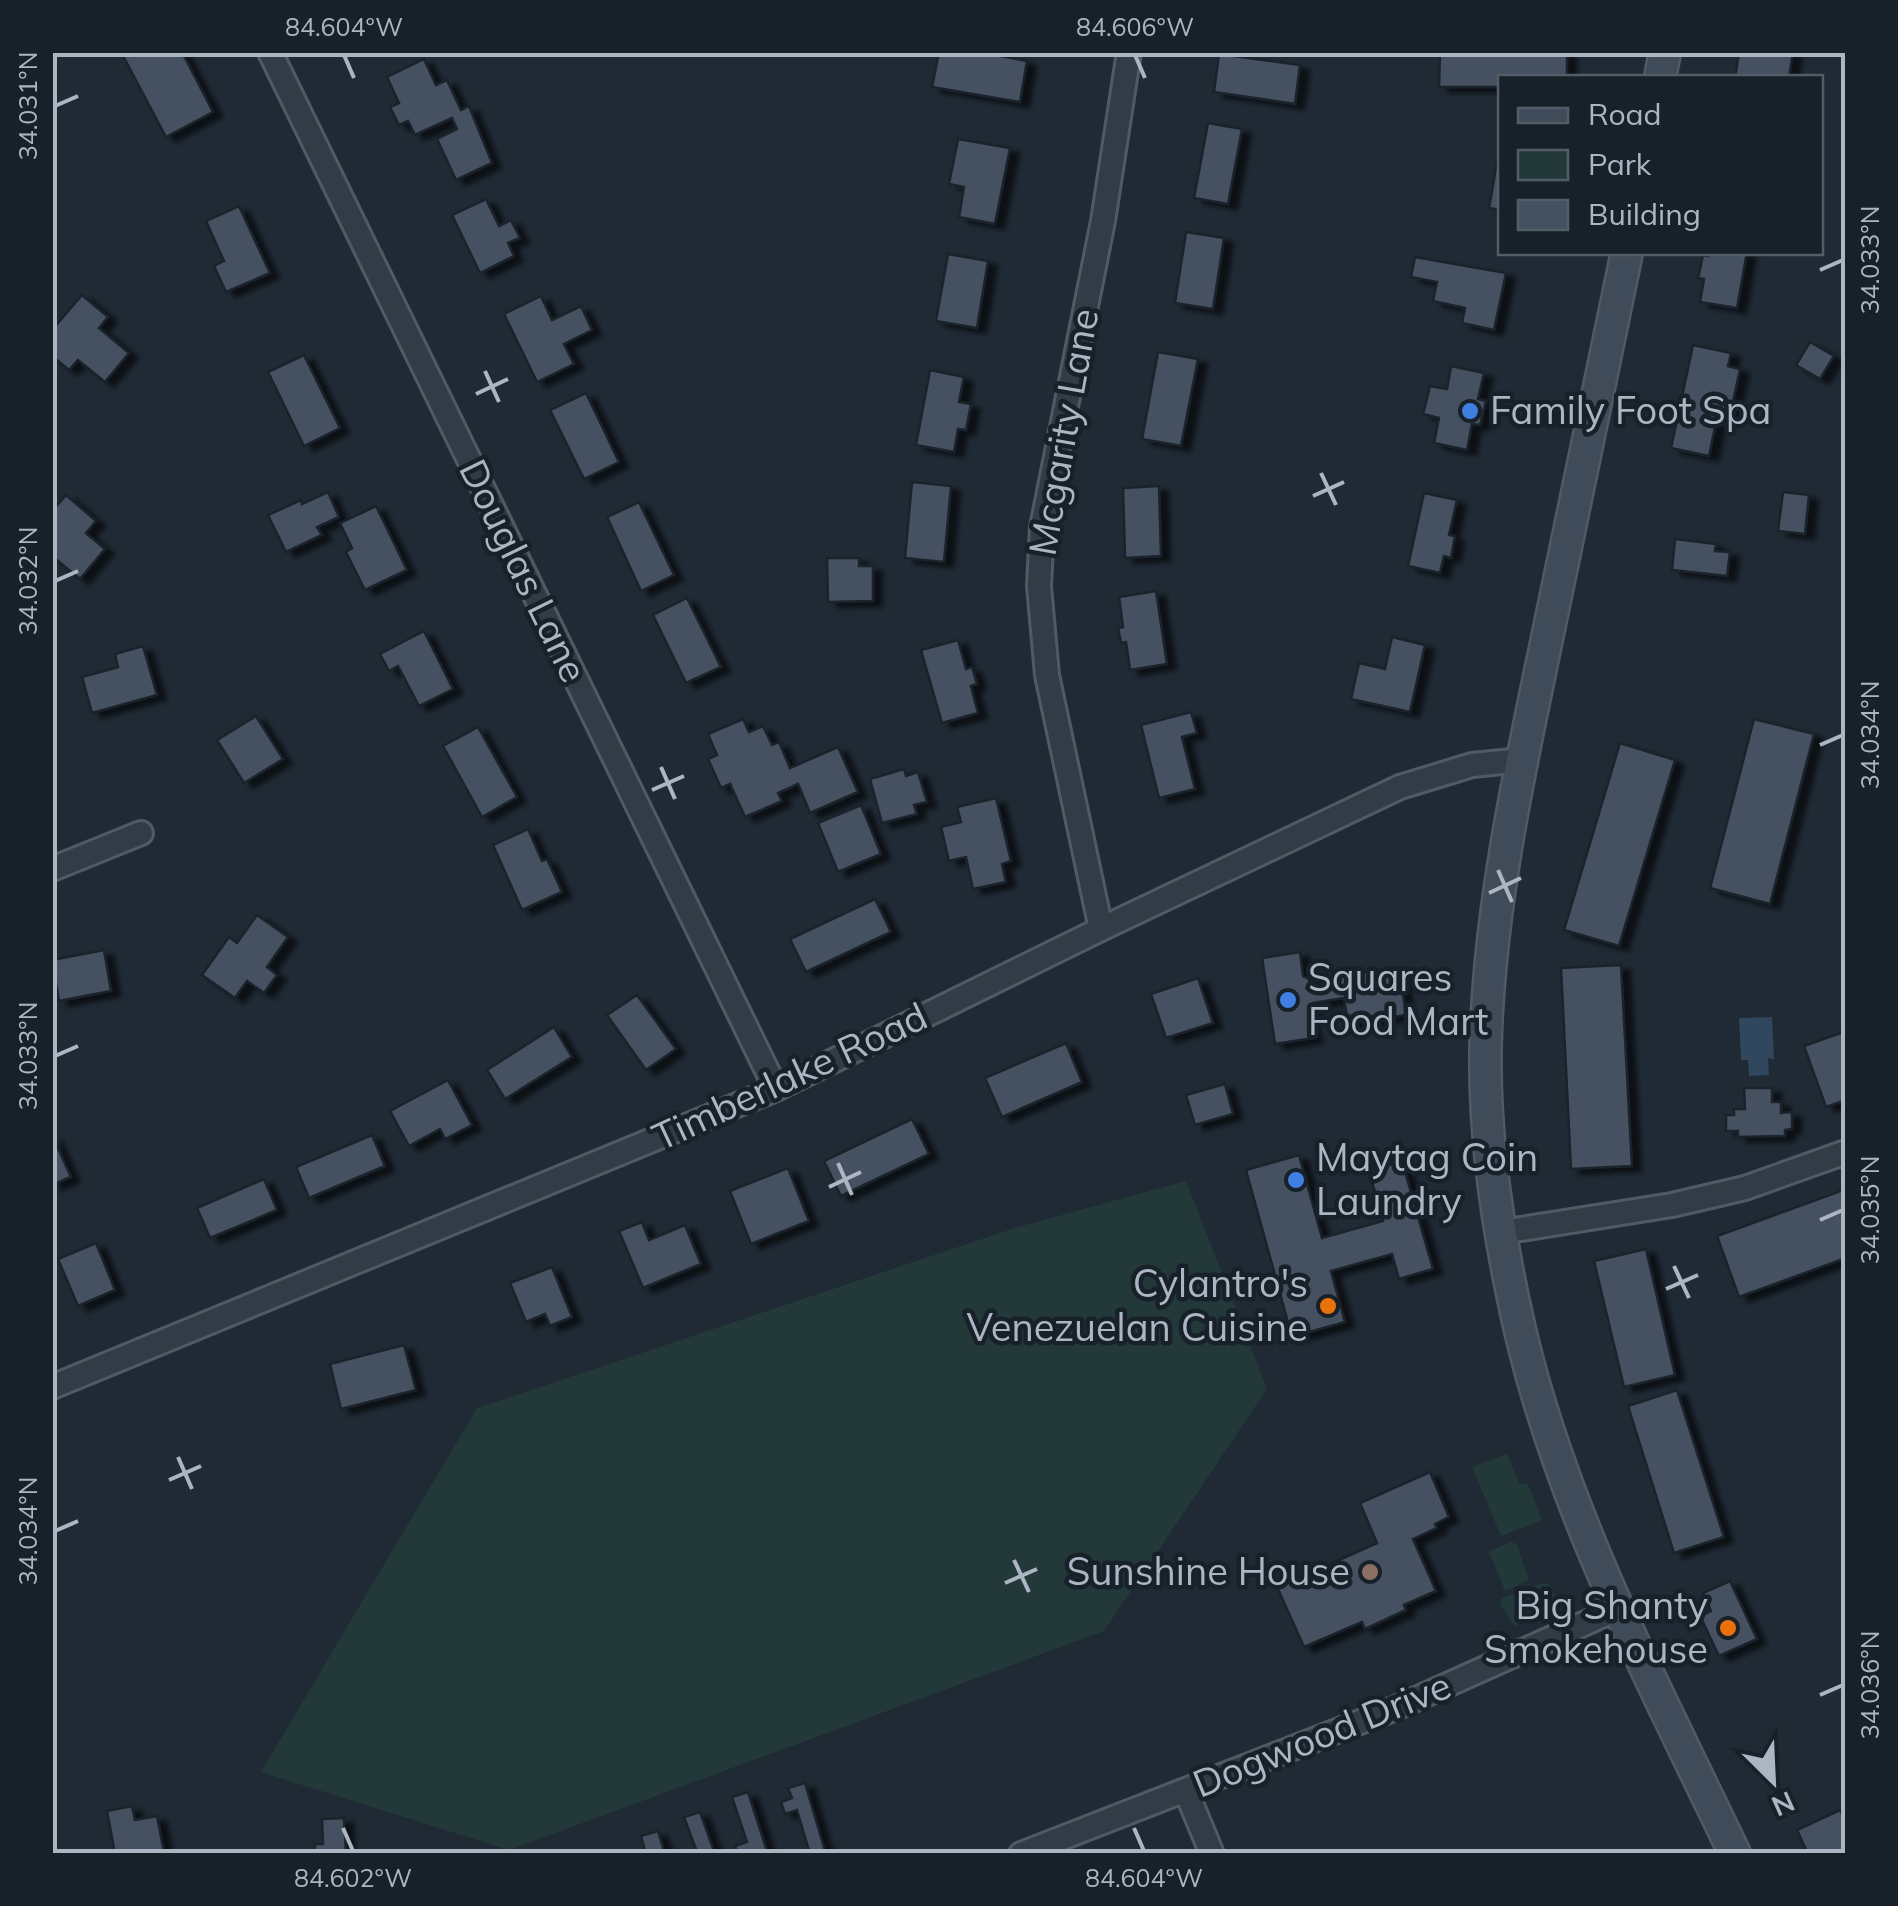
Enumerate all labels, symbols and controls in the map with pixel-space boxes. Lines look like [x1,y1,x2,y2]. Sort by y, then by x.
text: 84.604°W [285,11,403,42]
text: 84.606°W [1076,11,1194,42]
text: 34.031°N [12,52,43,160]
legend [1498,75,1823,255]
text: Road [1588,95,1662,133]
text: Park [1588,145,1652,183]
text: Building [1588,195,1701,233]
text: 34.033°N [1854,206,1885,314]
street label: Mcgarity Lane [1018,305,1108,559]
place label: Family Foot Spa [1490,386,1771,434]
marker: Family Foot Spa [1459,400,1481,422]
street label: Douglas Lane [449,451,599,690]
text: 34.032°N [12,527,43,635]
text: 34.034°N [1854,681,1885,789]
place label: Squares Food Mart [1308,953,1488,1045]
marker: Squares Food Mart [1277,989,1299,1011]
street label: Timberlake Road [645,992,934,1161]
text: 34.033°N [12,1002,43,1110]
place label: Maytag Coin Laundry [1316,1133,1538,1225]
text: 34.035°N [1854,1156,1885,1264]
marker: Maytag Coin Laundry [1285,1169,1307,1191]
place label: Cylantro's Venezuelan Cuisine [966,1259,1308,1351]
marker: Cylantro's Venezuelan Cuisine [1317,1295,1339,1317]
text: 34.034°N [12,1477,43,1585]
place label: Sunshine House [1067,1547,1350,1595]
marker: Sunshine House [1359,1561,1381,1583]
place label: Big Shanty Smokehouse [1484,1581,1708,1673]
marker: Big Shanty Smokehouse [1717,1617,1739,1639]
text: 34.036°N [1854,1631,1885,1739]
street label: Dogwood Drive [1186,1661,1457,1808]
north arrow [1723,1731,1823,1831]
text: N [1767,1784,1800,1825]
text: 84.602°W [294,1862,412,1893]
text: 84.604°W [1085,1862,1203,1893]

